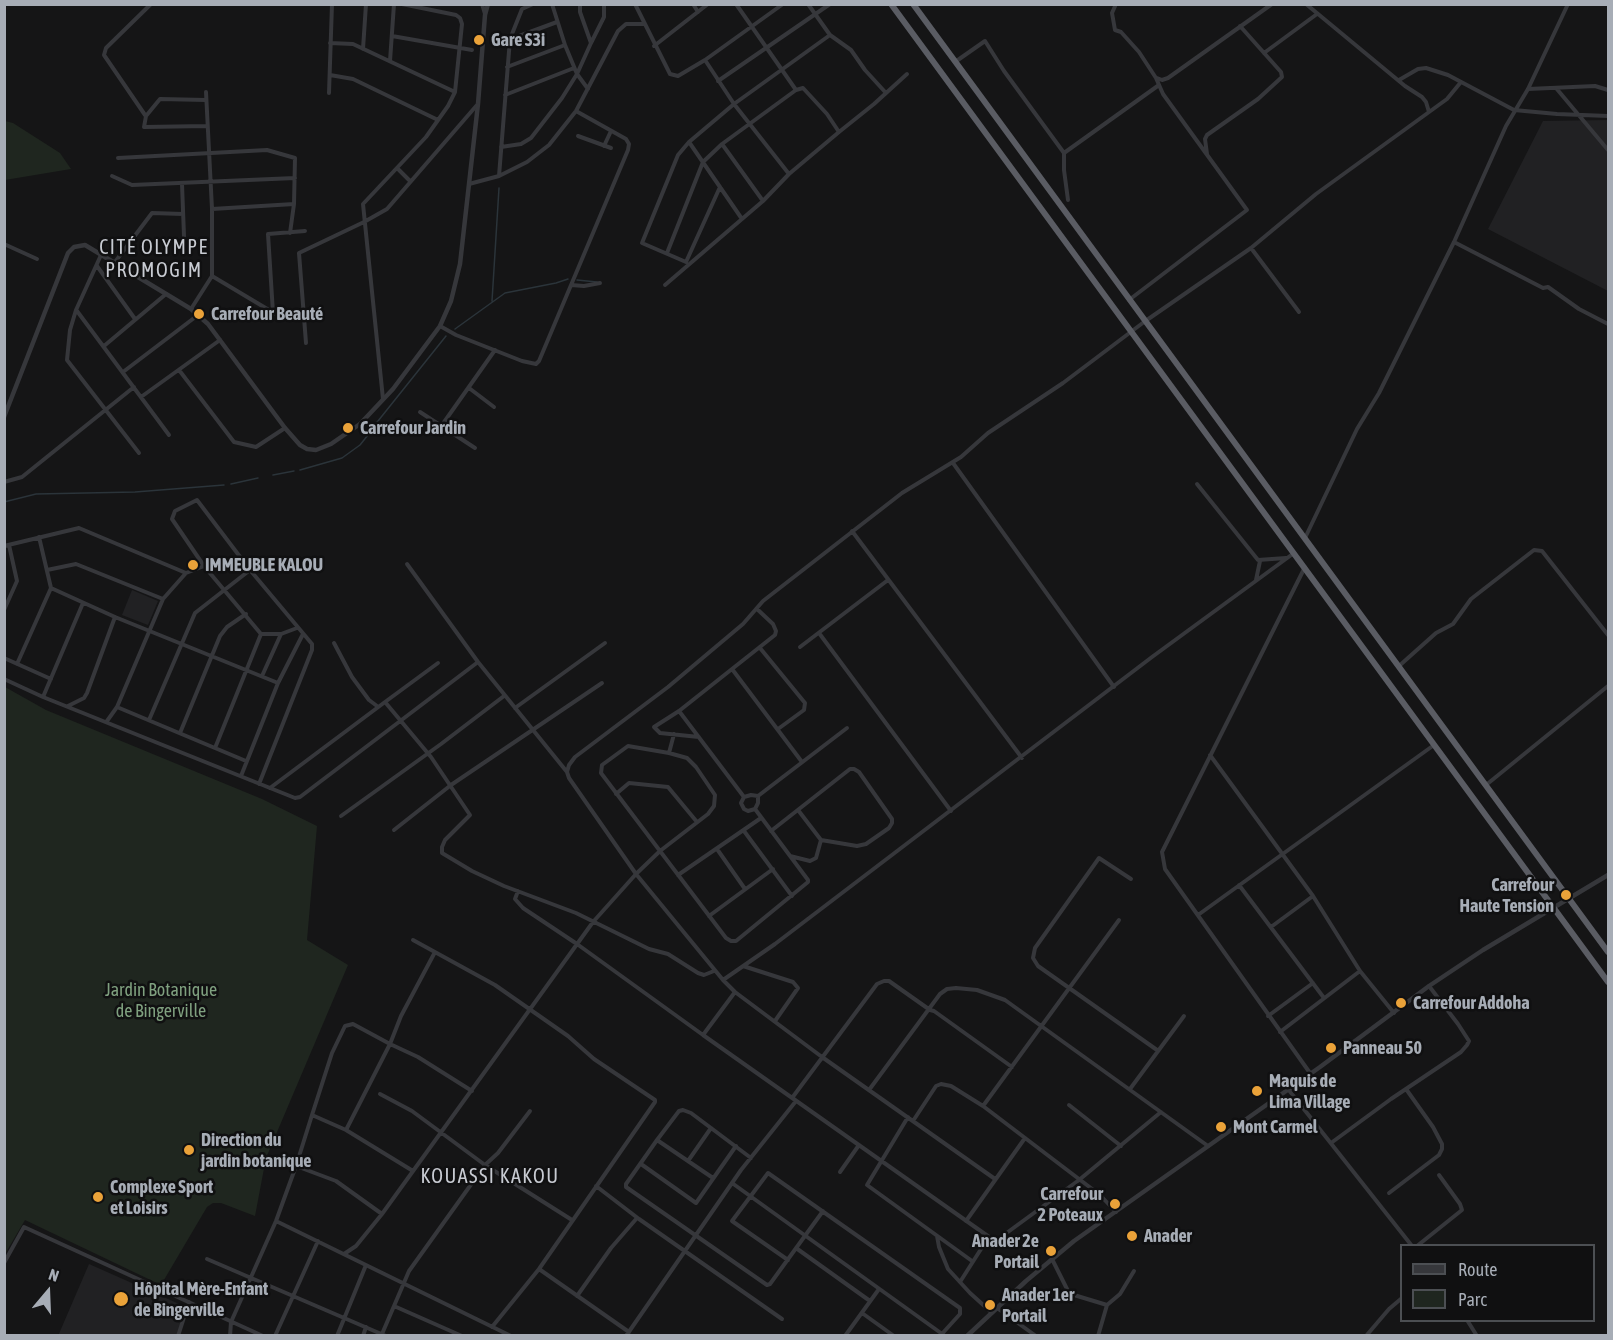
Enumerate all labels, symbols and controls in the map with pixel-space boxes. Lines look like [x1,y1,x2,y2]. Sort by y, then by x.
place label: Gare S3i [491,29,545,51]
marker: Gare S3i [472,33,486,47]
district label: CITÉ OLYMPE PROMOGIM [99,236,209,283]
place label: Carrefour Beauté [211,303,323,325]
marker: Carrefour Beauté [192,307,206,321]
place label: Carrefour Jardin [360,417,466,439]
marker: Carrefour Jardin [341,421,355,435]
place label: IMMEUBLE KALOU [205,554,323,576]
marker: IMMEUBLE KALOU [186,558,200,572]
place label: Carrefour Haute Tension [1459,874,1554,916]
marker: Carrefour Haute Tension [1559,888,1573,902]
park label: Jardin Botanique de Bingerville [105,979,217,1022]
place label: Carrefour Addoha [1413,992,1530,1014]
marker: Carrefour Addoha [1394,996,1408,1010]
place label: Panneau 50 [1343,1037,1422,1059]
marker: Panneau 50 [1324,1041,1338,1055]
place label: Maquis de Lima Village [1269,1070,1350,1112]
marker: Maquis de Lima Village [1250,1084,1264,1098]
place label: Mont Carmel [1233,1116,1318,1138]
marker: Mont Carmel [1214,1120,1228,1134]
place label: Direction du jardin botanique [201,1129,312,1172]
marker: Direction du jardin botanique [182,1143,196,1157]
district label: KOUASSI KAKOU [421,1165,559,1189]
place label: Complexe Sport et Loisirs [110,1176,213,1218]
place label: Carrefour 2 Poteaux [1037,1183,1103,1226]
marker: Complexe Sport et Loisirs [91,1190,105,1204]
marker: Carrefour 2 Poteaux [1108,1197,1122,1211]
place label: Anader [1144,1225,1192,1247]
marker: Anader [1125,1229,1139,1243]
place label: Anader 2e Portail [972,1230,1039,1272]
marker: Anader 2e Portail [1044,1244,1058,1258]
legend [1400,1244,1595,1322]
text: Route [1458,1259,1497,1280]
north arrow [18,1262,78,1322]
text: N [46,1265,61,1285]
place label: Hôpital Mère-Enfant de Bingerville [134,1278,268,1320]
place label: Anader 1er Portail [1002,1284,1074,1326]
text: Parc [1458,1289,1487,1310]
marker: Hôpital Mère-Enfant de Bingerville [112,1290,130,1308]
marker: Anader 1er Portail [983,1298,997,1312]

